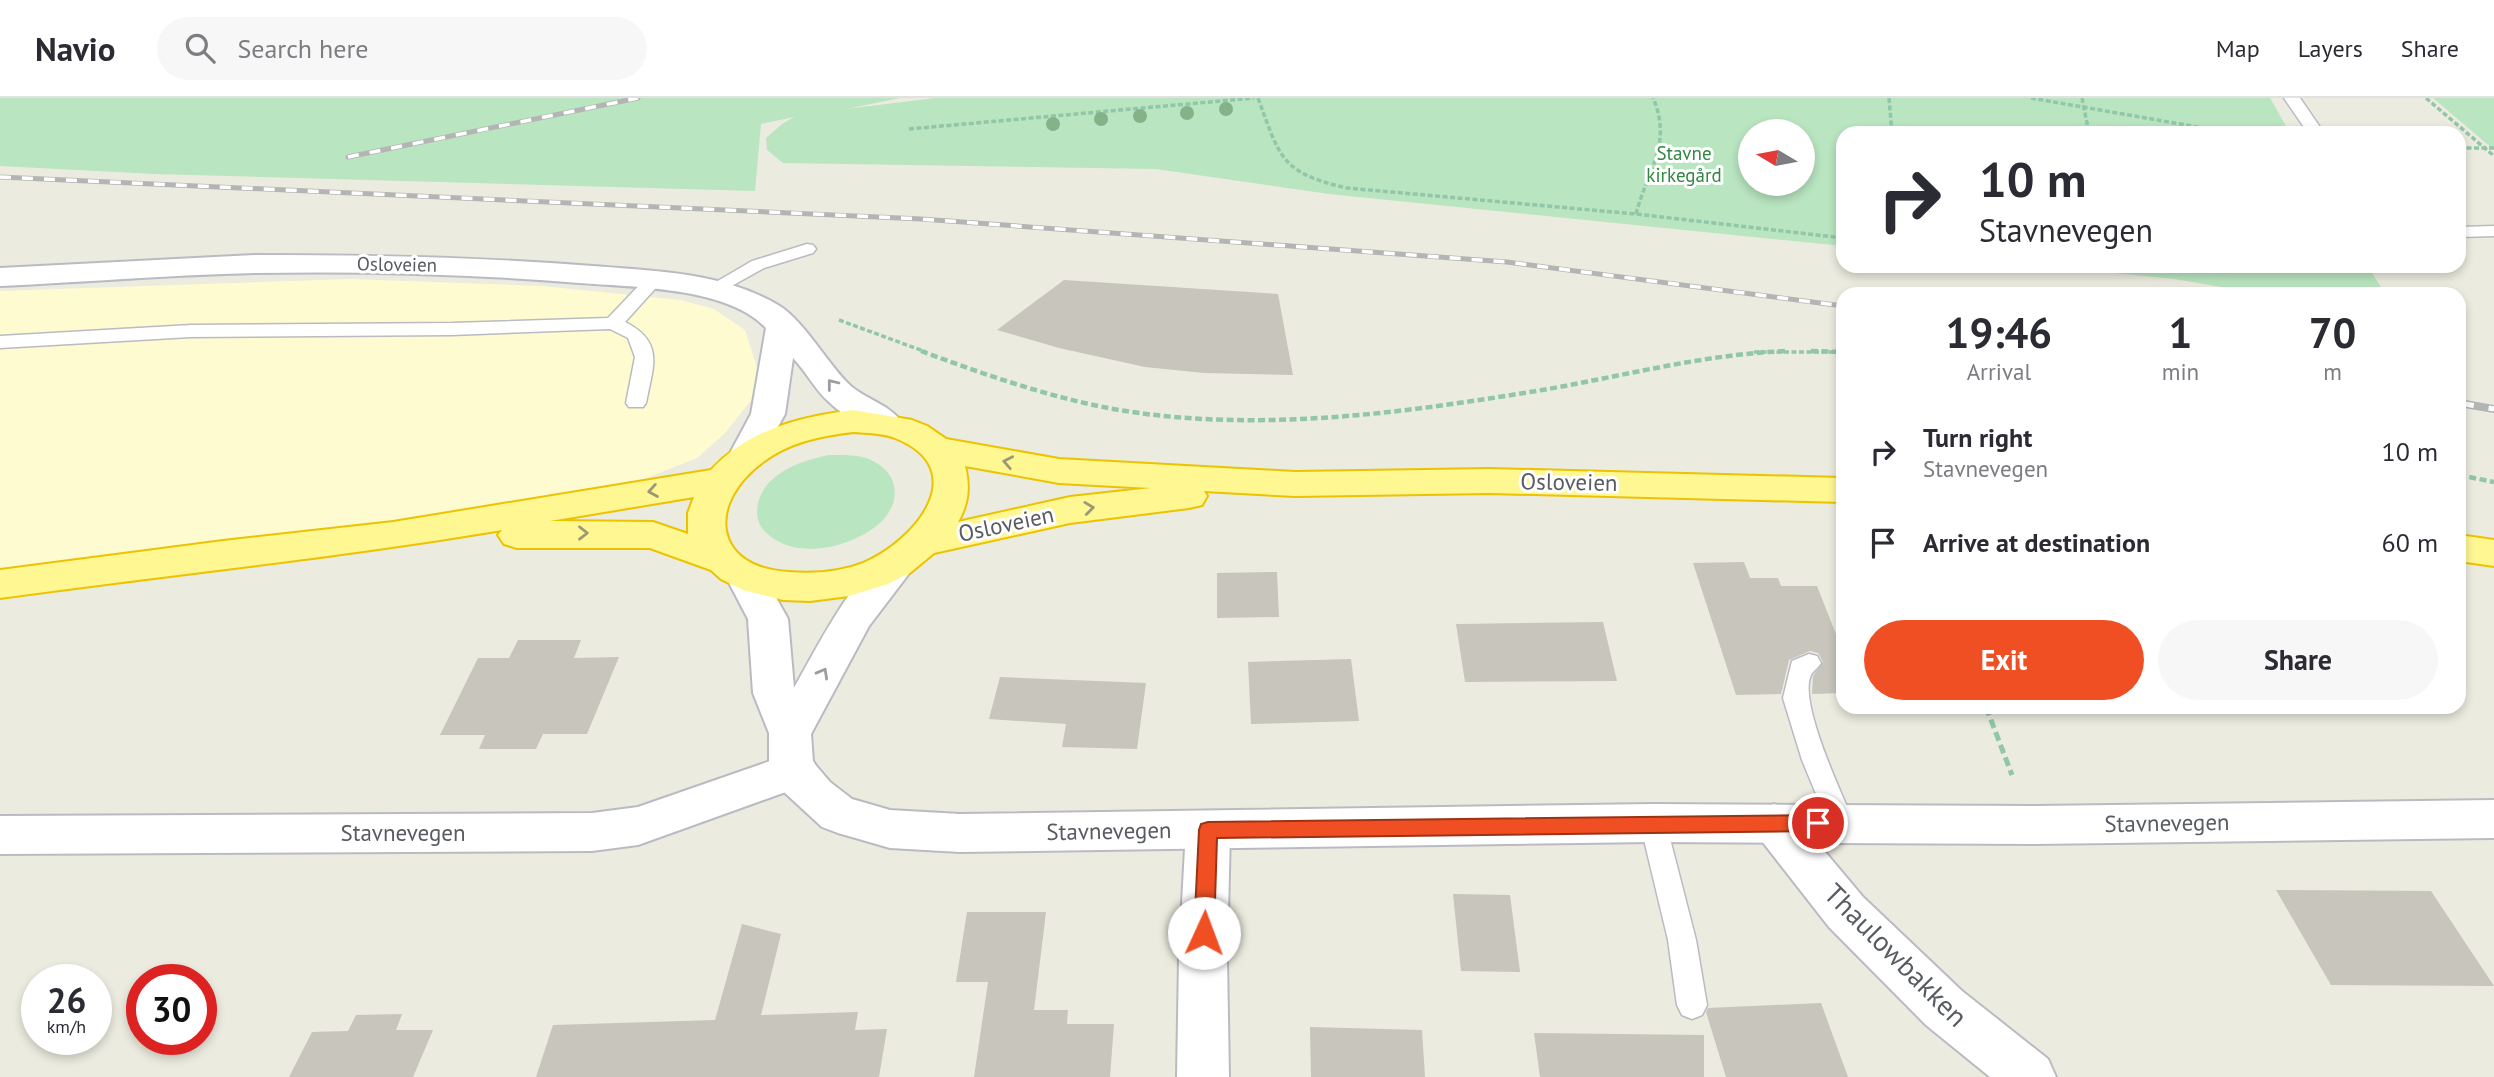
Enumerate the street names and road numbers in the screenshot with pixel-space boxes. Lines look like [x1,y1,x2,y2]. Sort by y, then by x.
street label: Osloveien [357,251,437,277]
street label: Osloveien [1520,466,1618,497]
street label: Osloveien [955,499,1056,548]
street label: Stavnevegen [2104,807,2230,838]
street label: Stavnevegen [1046,815,1172,846]
street label: Stavnevegen [340,818,466,847]
street label: Thaulowbakken [1817,875,1976,1034]

